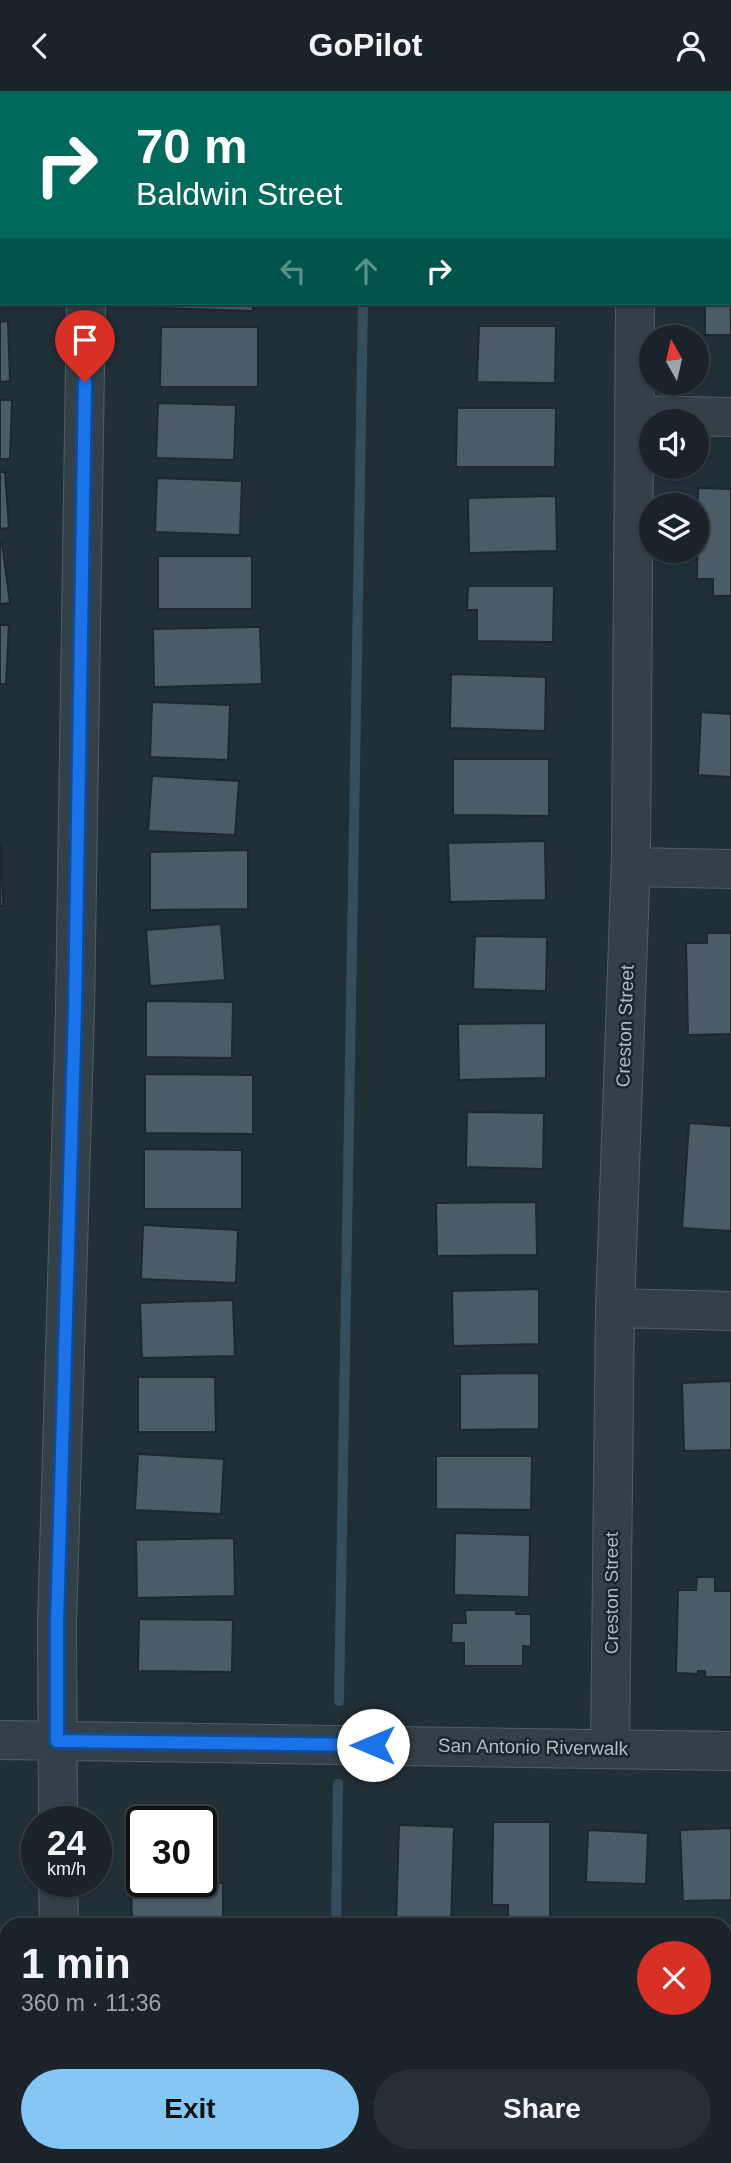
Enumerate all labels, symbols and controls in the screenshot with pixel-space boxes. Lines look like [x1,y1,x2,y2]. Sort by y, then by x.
icon: back [21,27,59,65]
text: GoPilot [309,27,422,63]
icon: person [672,27,710,65]
icon: right [21,119,112,210]
text: 70 m [136,119,248,173]
text: Baldwin Street [136,176,342,212]
icon: left [274,252,312,290]
icon: ahead [347,252,385,290]
icon: right [420,252,458,290]
pin [55,310,115,382]
icon: arrive [66,321,104,359]
north arrow [639,325,709,395]
map controls [639,325,709,563]
button: sound [639,409,709,479]
button: layers [639,493,709,563]
street label: Creston Street [612,964,638,1088]
street label: Creston Street [601,1531,622,1654]
position arrow [336,1708,410,1782]
street label: San Antonio Riverwalk [438,1735,629,1759]
speed limit sign: 30 [126,1806,217,1897]
text: 24 [47,1823,86,1862]
text: km/h [47,1859,86,1879]
text: 1 min [21,1940,131,1987]
button: close [637,1941,711,2015]
text: 360 m · 11:36 [21,1990,161,2016]
button: Exit [21,2069,359,2149]
button: Share [373,2069,711,2149]

